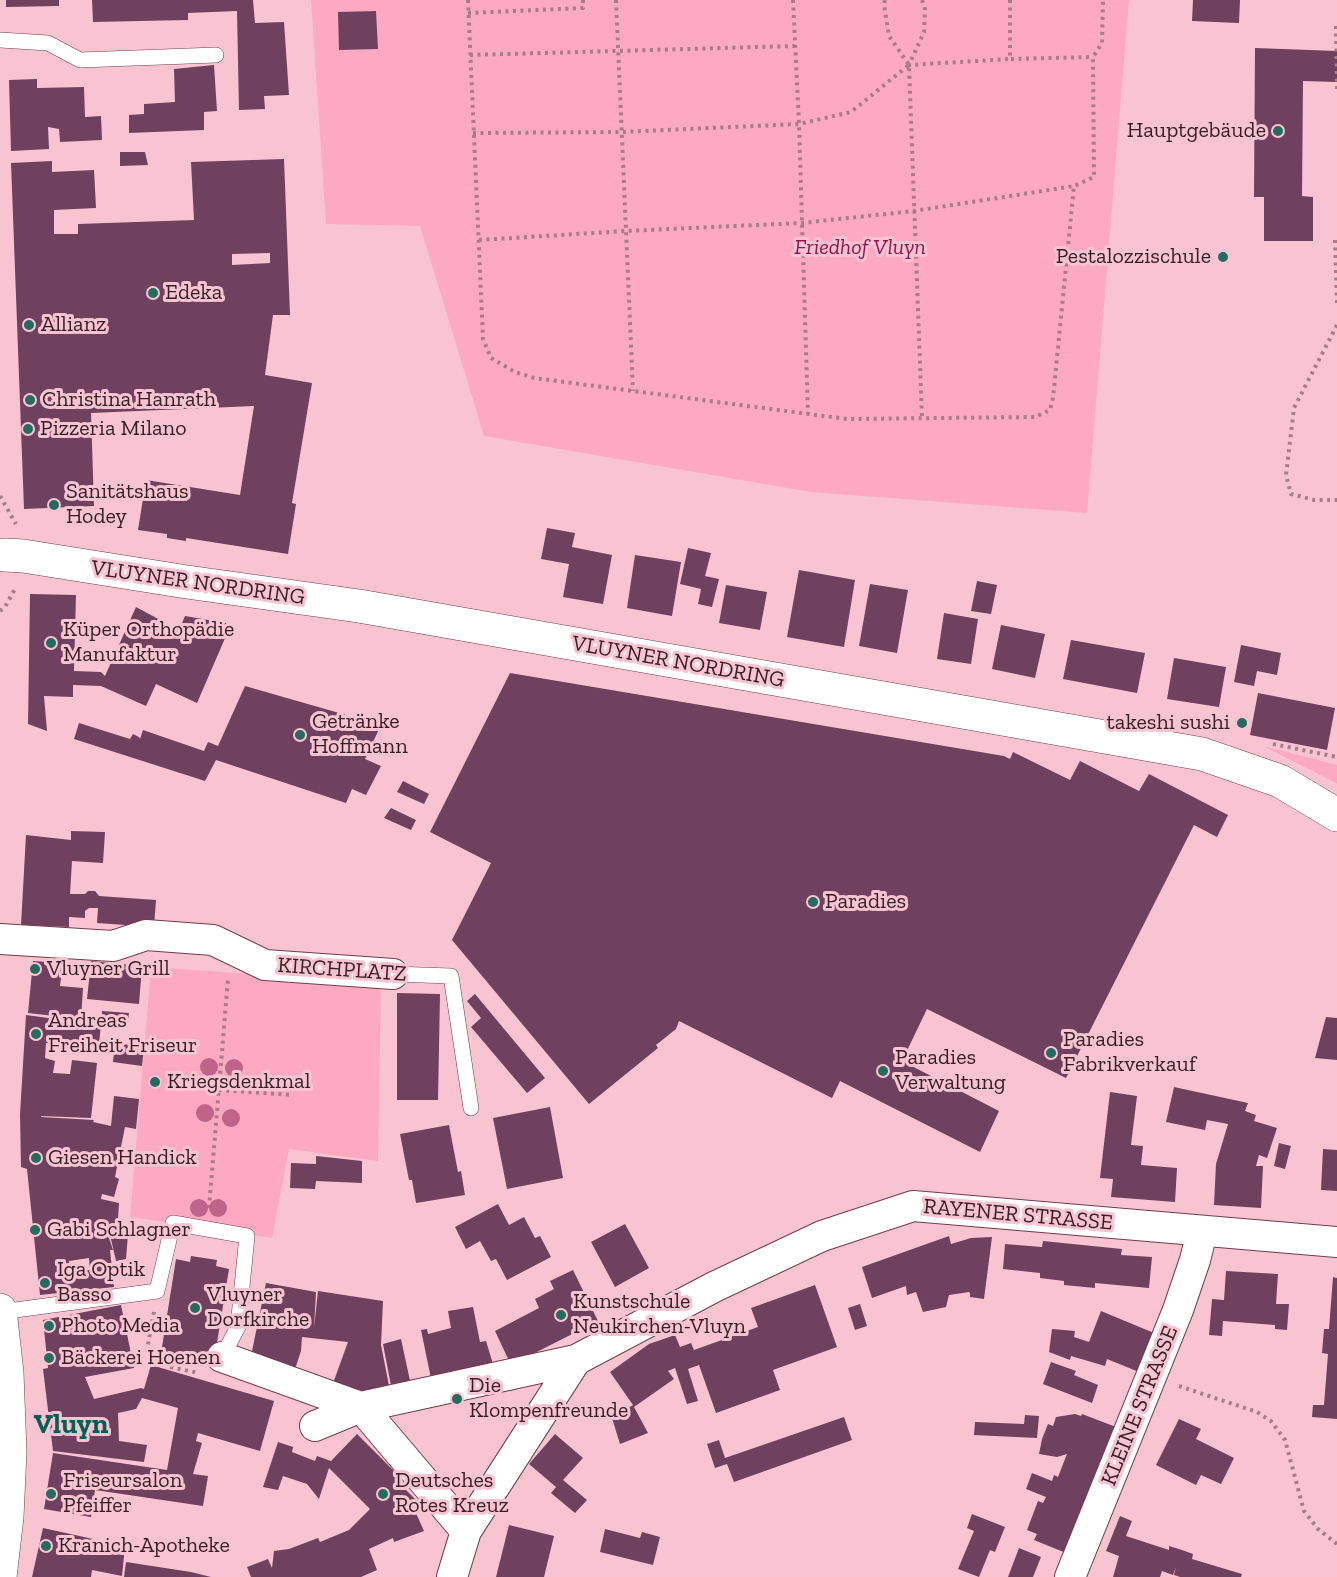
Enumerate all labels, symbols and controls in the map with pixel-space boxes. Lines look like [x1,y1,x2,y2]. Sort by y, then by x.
place label: Hauptgebäude [1127,118,1266,144]
marker: Hauptgebäude [1271,124,1285,138]
park label: Friedhof Vluyn [794,235,926,261]
place label: Pestalozzischule [1056,244,1211,270]
marker: Pestalozzischule [1216,250,1230,264]
place label: Edeka [165,280,222,306]
marker: Edeka [146,286,160,300]
place label: Allianz [41,312,107,338]
marker: Allianz [22,318,36,332]
place label: Christina Hanrath [42,387,216,413]
marker: Christina Hanrath [23,393,37,407]
place label: Pizzeria Milano [40,416,186,442]
marker: Pizzeria Milano [21,422,35,436]
place label: Sanitätshaus Hodey [66,479,189,530]
marker: Sanitätshaus Hodey [47,498,61,512]
street label: VLUYNER NORDRING [90,555,306,611]
place label: Küper Orthopädie Manufaktur [63,617,234,668]
street label: VLUYNER NORDRING [570,630,786,694]
marker: Küper Orthopädie Manufaktur [44,636,58,650]
place label: Getränke Hoffmann [312,709,408,760]
place label: takeshi sushi [1107,710,1230,736]
marker: takeshi sushi [1235,716,1249,730]
marker: Getränke Hoffmann [293,728,307,742]
place label: Paradies [825,889,906,915]
marker: Paradies [806,895,820,909]
street label: KIRCHPLATZ [277,952,407,988]
place label: Vluyner Grill [47,956,170,982]
marker: Vluyner Grill [28,962,42,976]
place label: Andreas Freiheit Friseur [48,1008,197,1060]
marker: Andreas Freiheit Friseur [29,1027,43,1041]
place label: Paradies Fabrikverkauf [1063,1027,1196,1078]
place label: Paradies Verwaltung [895,1045,1006,1096]
marker: Paradies Fabrikverkauf [1044,1046,1058,1060]
marker: Paradies Verwaltung [876,1064,890,1078]
place label: Kriegsdenkmal [167,1069,310,1095]
marker: Kriegsdenkmal [148,1075,162,1089]
place label: Giesen Handick [48,1145,197,1171]
marker: Giesen Handick [29,1151,43,1165]
street label: RAYENER STRASSE [922,1194,1114,1236]
place label: Gabi Schlagner [47,1217,191,1243]
marker: Gabi Schlagner [28,1223,42,1237]
place label: Iga Optik Basso [57,1257,145,1308]
marker: Iga Optik Basso [38,1276,52,1290]
place label: Vluyner Dorfkirche [207,1282,309,1334]
place label: Kunstschule Neukirchen-Vluyn [573,1289,746,1340]
marker: Vluyner Dorfkirche [188,1301,202,1315]
marker: Kunstschule Neukirchen-Vluyn [554,1308,568,1322]
place label: Photo Media [61,1313,180,1339]
marker: Photo Media [42,1319,56,1333]
street label: KLEINE STRASSE [1096,1322,1184,1490]
place label: Bäckerei Hoenen [61,1345,220,1371]
marker: Bäckerei Hoenen [42,1351,56,1365]
place label: Die Klompenfreunde [469,1373,628,1424]
marker: Die Klompenfreunde [450,1392,464,1406]
district label: Vluyn [34,1408,108,1442]
place label: Friseursalon Pfeiffer [63,1468,182,1520]
place label: Deutsches Rotes Kreuz [395,1468,509,1520]
marker: Friseursalon Pfeiffer [44,1487,58,1501]
marker: Deutsches Rotes Kreuz [376,1487,390,1501]
place label: Kranich-Apotheke [58,1533,230,1559]
marker: Kranich-Apotheke [39,1539,53,1553]

